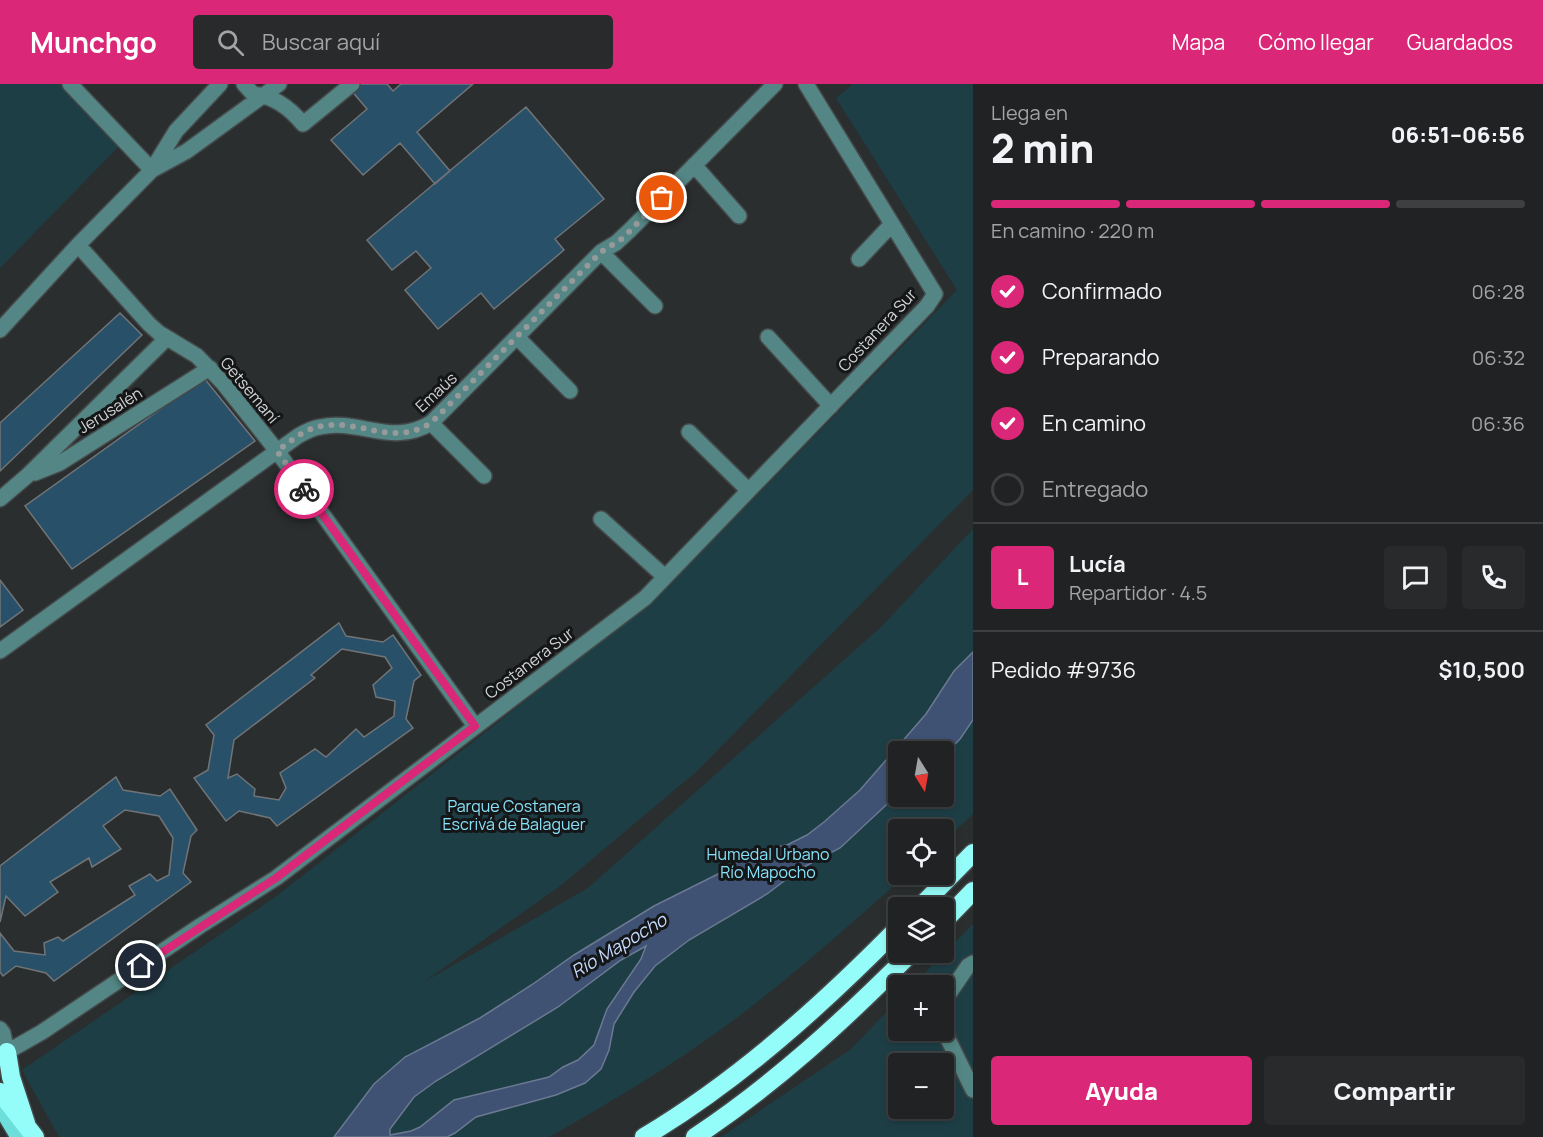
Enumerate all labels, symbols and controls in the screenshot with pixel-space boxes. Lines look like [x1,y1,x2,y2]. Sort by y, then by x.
search box [193,15,613,69]
text: Munchgo [30,23,157,61]
icon: search [214,26,247,59]
text: Buscar aquí [262,27,380,57]
text: Mapa [1172,28,1225,56]
text: Cómo llegar [1258,28,1374,56]
text: Guardados [1407,28,1513,56]
text: Llega en [991,99,1068,126]
text: 06:51–06:56 [1391,120,1525,150]
text: 2 min [991,121,1094,175]
pin [636,172,687,223]
icon: bag [645,181,678,214]
text: En camino · 220 m [991,217,1154,244]
icon: check [991,275,1024,308]
text: Confirmado [1042,276,1162,306]
text: 06:28 [1471,278,1525,305]
street label: Costanera Sur [833,284,921,376]
icon: check [991,341,1024,374]
text: Preparando [1042,342,1160,372]
text: 06:32 [1472,344,1525,371]
street label: Getsemaní [216,352,284,428]
street label: Emaús [410,367,462,417]
street label: Jerusalén [74,382,146,438]
icon: check [991,407,1024,440]
text: En camino [1042,408,1146,438]
text: 06:36 [1471,410,1525,437]
courier [274,459,334,519]
icon: bike [288,473,321,506]
text: Entregado [1042,474,1148,504]
button: chat [1384,546,1447,609]
button: phone [1462,546,1525,609]
text: Lucía [1069,549,1126,579]
text: L [1017,562,1028,592]
text: Repartidor · 4.5 [1069,579,1207,606]
street label: Costanera Sur [480,622,578,704]
text: Pedido #9736 [991,655,1136,685]
text: $10,500 [1439,655,1525,685]
north arrow [888,741,954,807]
map controls [888,741,954,1119]
park label: Parque Costanera Escrivá de Balaguer [442,795,586,835]
button: locate [888,819,954,885]
park label: Humedal Urbano Río Mapocho [707,843,829,883]
button: layers [888,897,954,963]
water label: Río Mapocho [566,906,672,983]
pin [115,940,166,991]
icon: home [124,949,157,982]
button: + [888,975,954,1041]
button: − [888,1053,954,1119]
button: Ayuda [991,1056,1252,1125]
button: Compartir [1264,1056,1525,1125]

